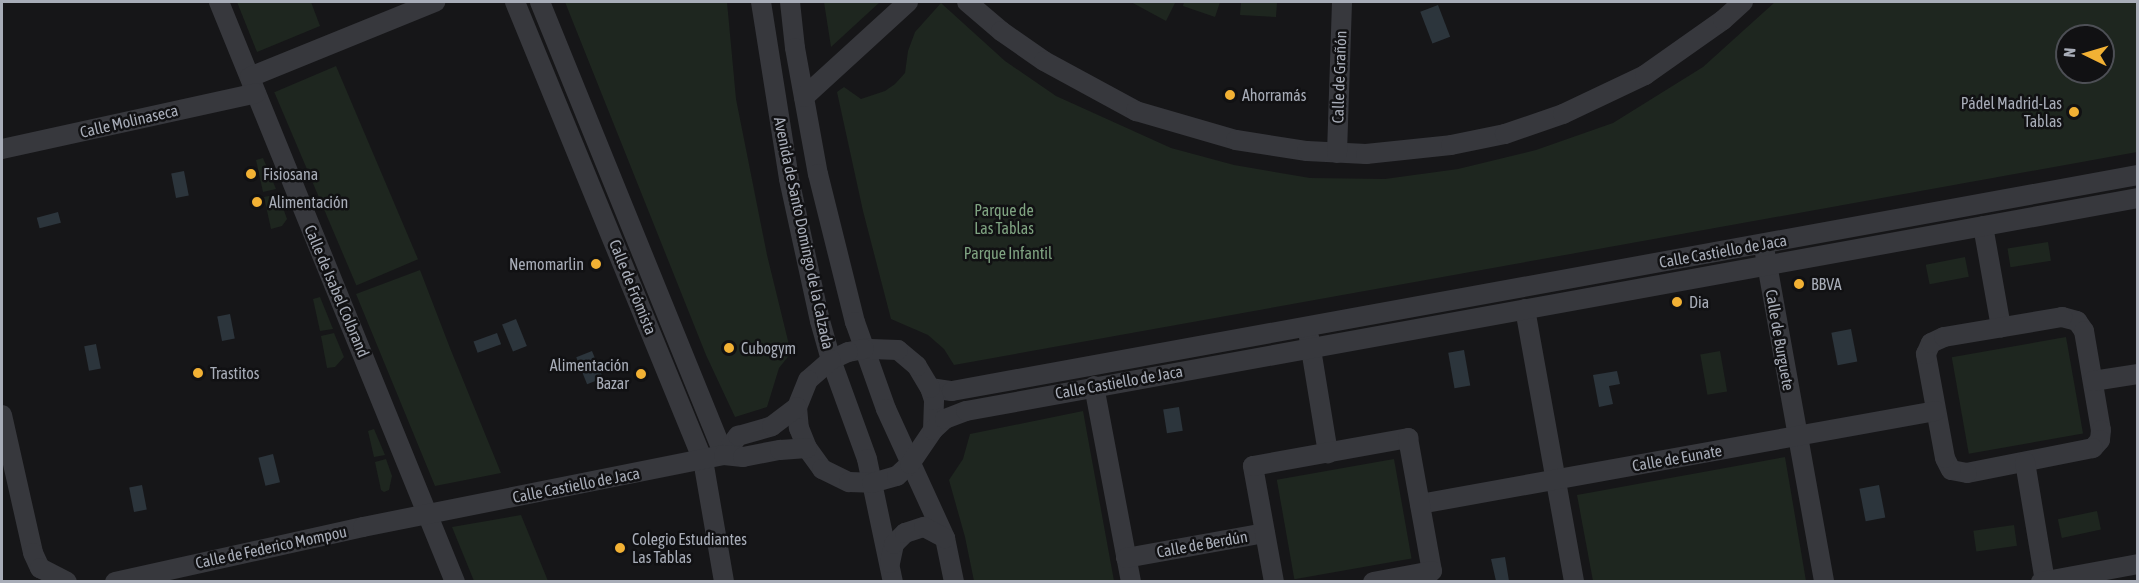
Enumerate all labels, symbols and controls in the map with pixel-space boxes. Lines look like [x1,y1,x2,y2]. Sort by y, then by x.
north arrow [2055,24,2115,84]
street label: Calle de Grañón [1328,30,1350,124]
text: N [2060,47,2078,58]
place label: Ahorramás [1242,85,1306,105]
marker: Ahorramás [1223,88,1237,102]
place label: Pádel Madrid-Las Tablas [1961,93,2062,131]
street label: Calle Molinaseca [78,100,180,142]
marker: Pádel Madrid-Las Tablas [2067,105,2081,119]
street label: Avenida de Santo Domingo de la Calzada [770,115,838,351]
place label: Fisiosana [263,164,318,184]
marker: Fisiosana [244,167,258,181]
place label: Alimentación [269,192,348,212]
marker: Alimentación [250,195,264,209]
park label: Parque de Las Tablas [974,200,1034,238]
street label: Calle de Isabel Colbrand [300,222,374,360]
street label: Calle Castiello de Jaca [1658,230,1788,272]
street label: Calle de Frómista [605,237,661,337]
park label: Parque Infantil [964,243,1052,263]
place label: Nemomarlin [509,254,584,274]
marker: Nemomarlin [589,257,603,271]
place label: BBVA [1811,274,1842,294]
marker: BBVA [1792,277,1806,291]
street label: Calle de Burguete [1762,288,1798,392]
place label: Dia [1689,292,1709,312]
marker: Dia [1670,295,1684,309]
place label: Cubogym [741,338,796,358]
marker: Cubogym [722,341,736,355]
place label: Alimentación Bazar [550,355,629,393]
street label: Calle Castiello de Jaca [1054,361,1184,403]
place label: Trastitos [210,363,259,383]
marker: Trastitos [191,366,205,380]
marker: Alimentación Bazar [634,367,648,381]
street label: Calle de Eunate [1631,441,1723,475]
street label: Calle Castiello de Jaca [511,463,641,507]
street label: Calle de Federico Mompou [194,522,348,572]
street label: Calle de Berdún [1155,527,1249,561]
place label: Colegio Estudiantes Las Tablas [632,529,747,567]
marker: Colegio Estudiantes Las Tablas [613,541,627,555]

